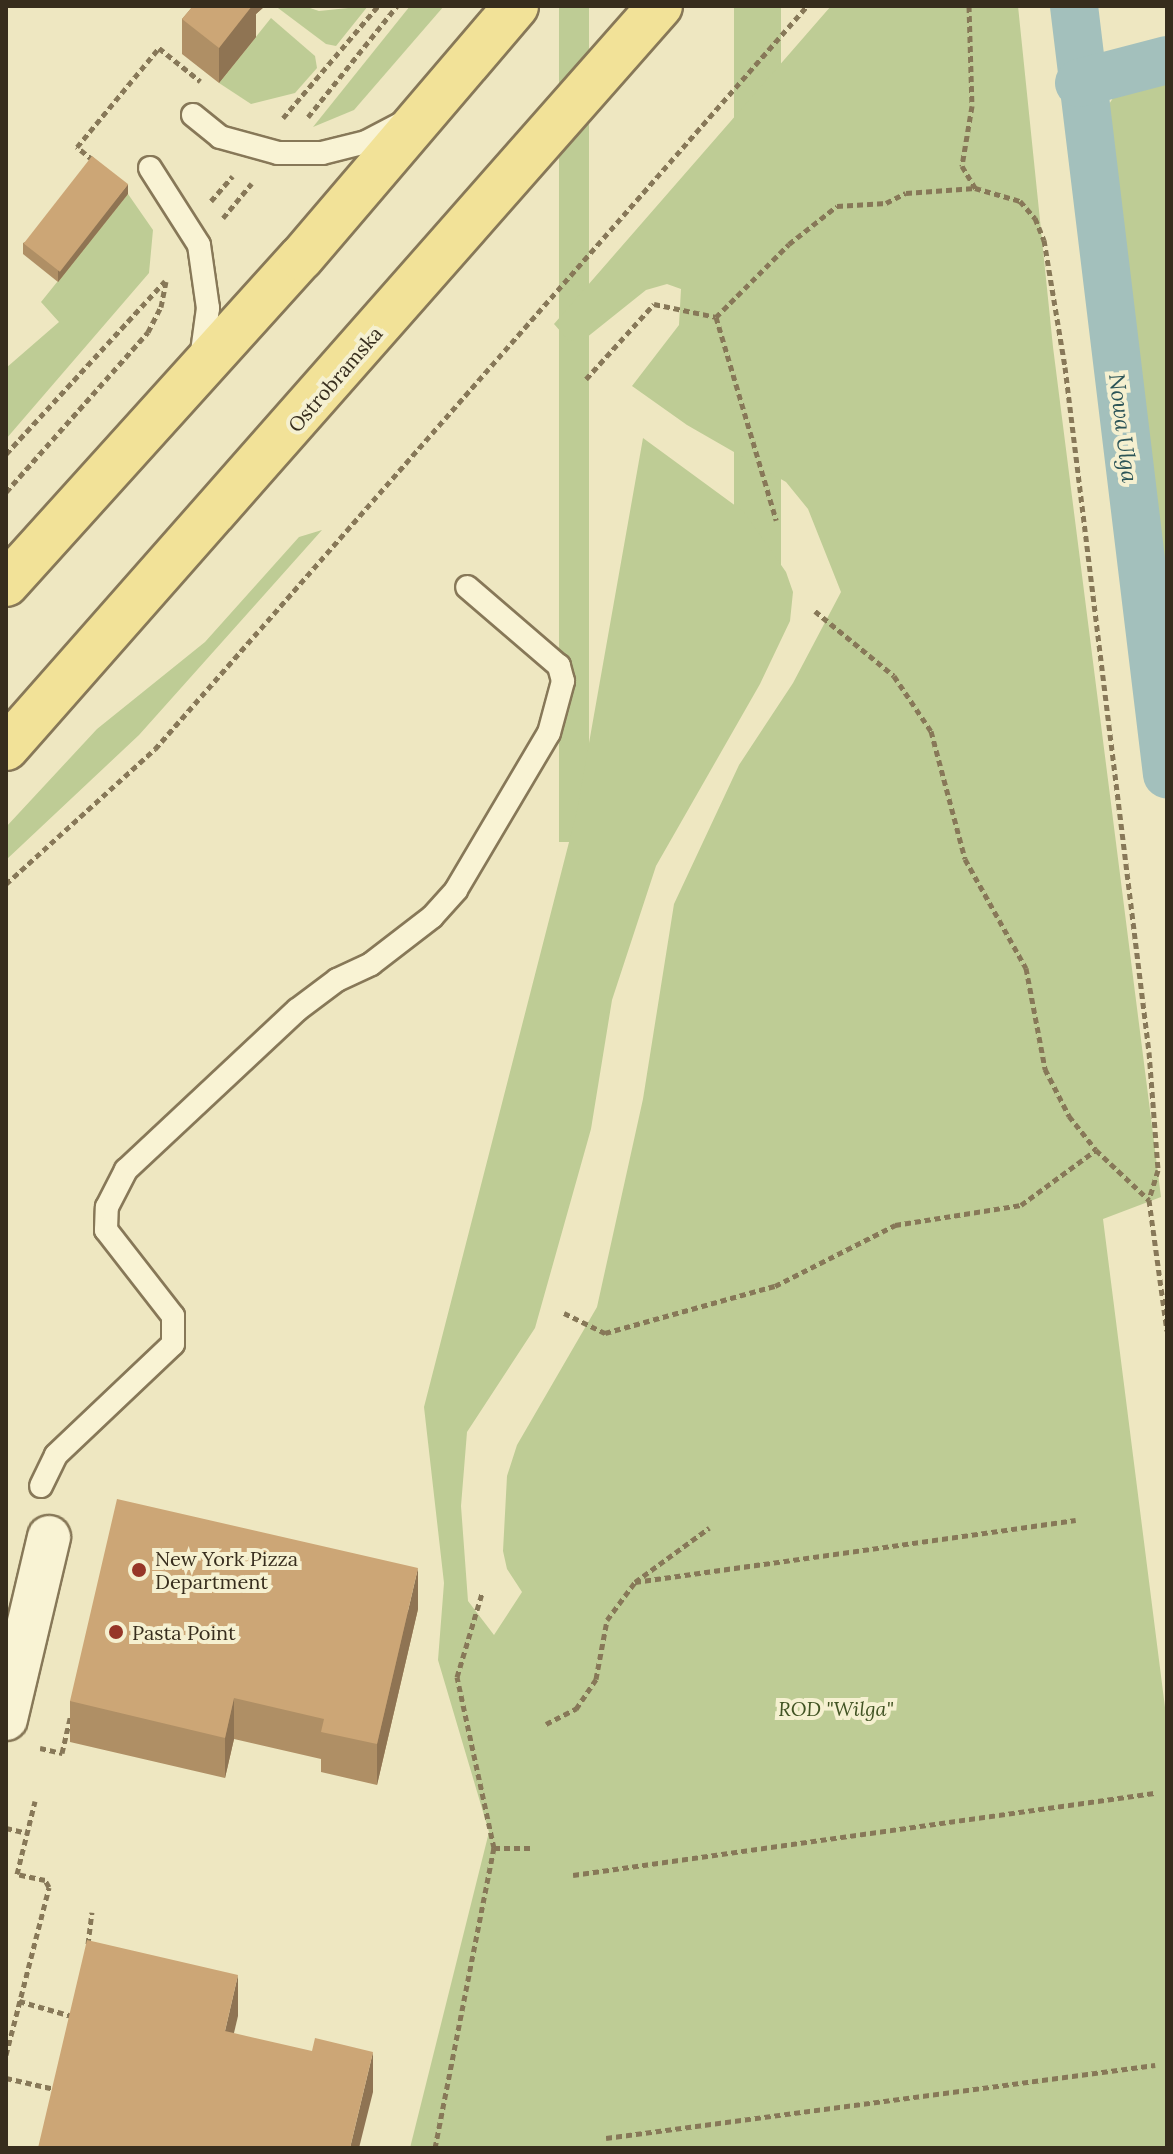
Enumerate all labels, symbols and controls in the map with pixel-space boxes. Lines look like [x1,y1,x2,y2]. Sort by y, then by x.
street label: Ostrobramska [283,321,387,437]
water label: Nowa Ulga [1103,372,1143,484]
place label: New York Pizza Department [155,1546,298,1593]
marker: New York Pizza Department [130,1561,148,1579]
place label: Pasta Point [132,1620,236,1644]
marker: Pasta Point [107,1623,125,1641]
park label: ROD "Wilga" [778,1696,894,1720]

